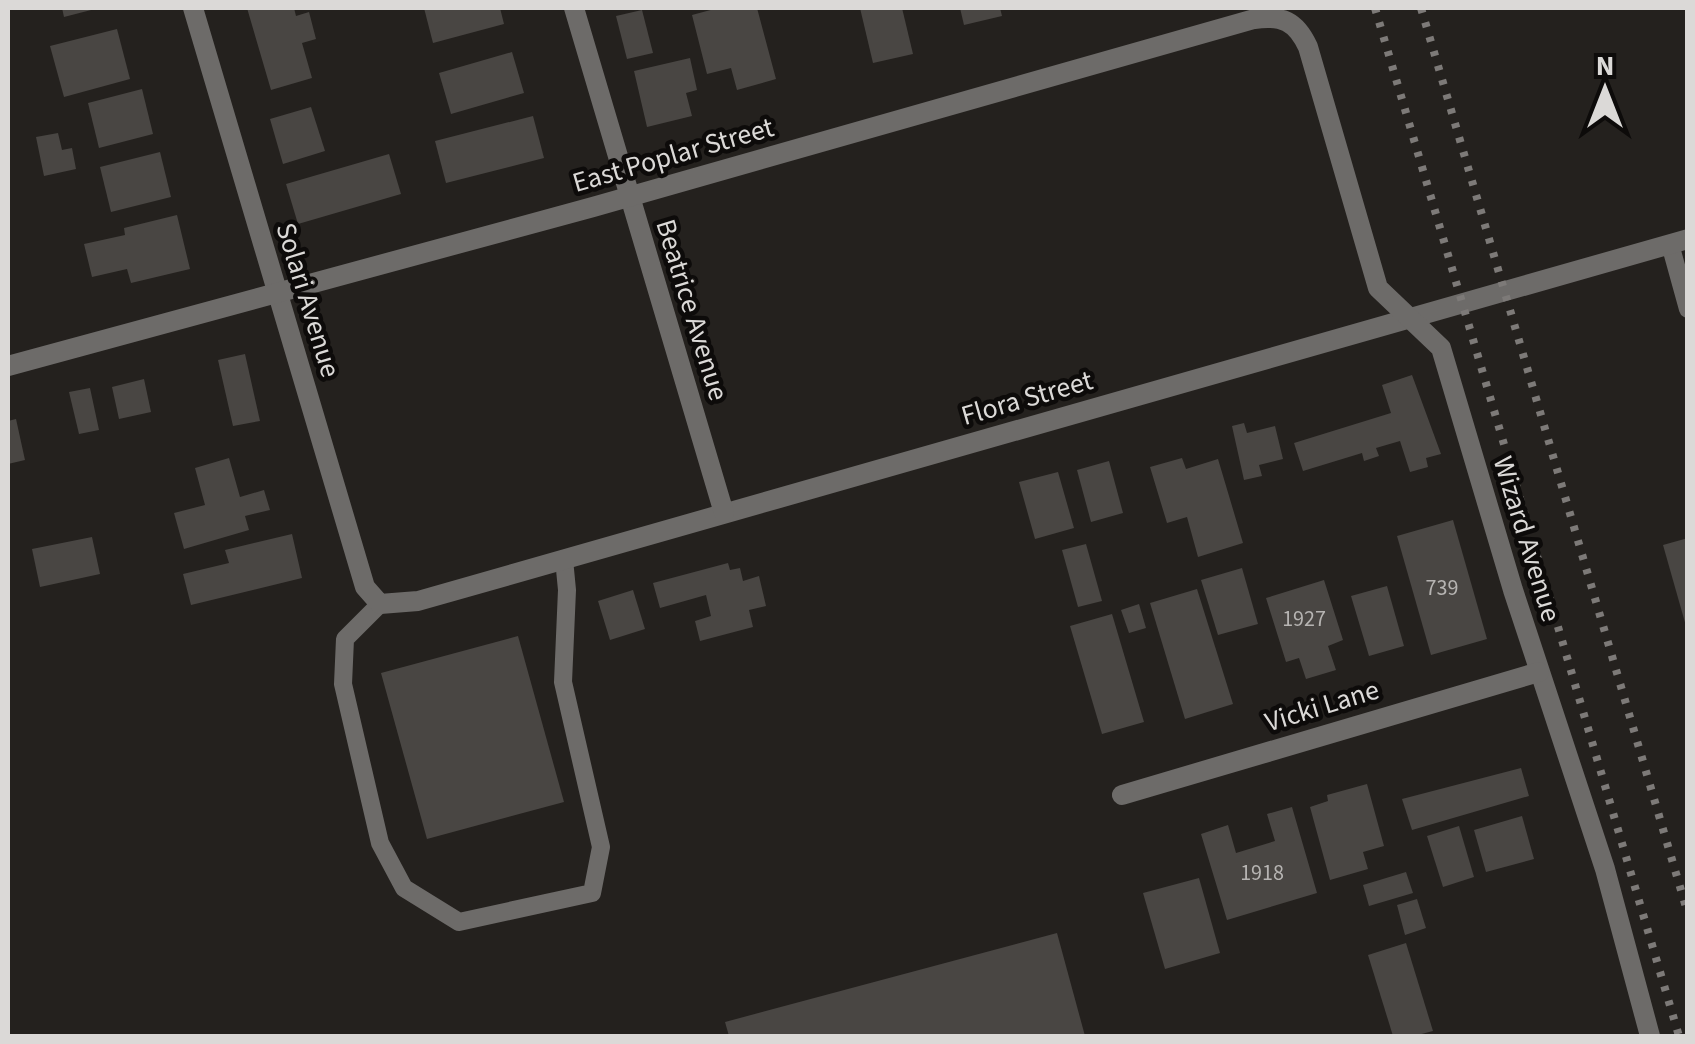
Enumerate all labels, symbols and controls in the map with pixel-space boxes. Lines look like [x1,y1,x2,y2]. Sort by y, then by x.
north arrow [1555,40,1655,140]
text: N [1596,46,1614,86]
street label: East Poplar Street [568,107,779,203]
street label: Beatrice Avenue [645,214,739,406]
street label: Solari Avenue [266,218,350,382]
street label: Flora Street [957,360,1098,436]
street label: Wizard Avenue [1483,451,1571,627]
house number: 739 [1426,572,1458,604]
house number: 1927 [1282,603,1326,635]
street label: Vicki Lane [1260,670,1384,742]
house number: 1918 [1240,857,1284,889]

